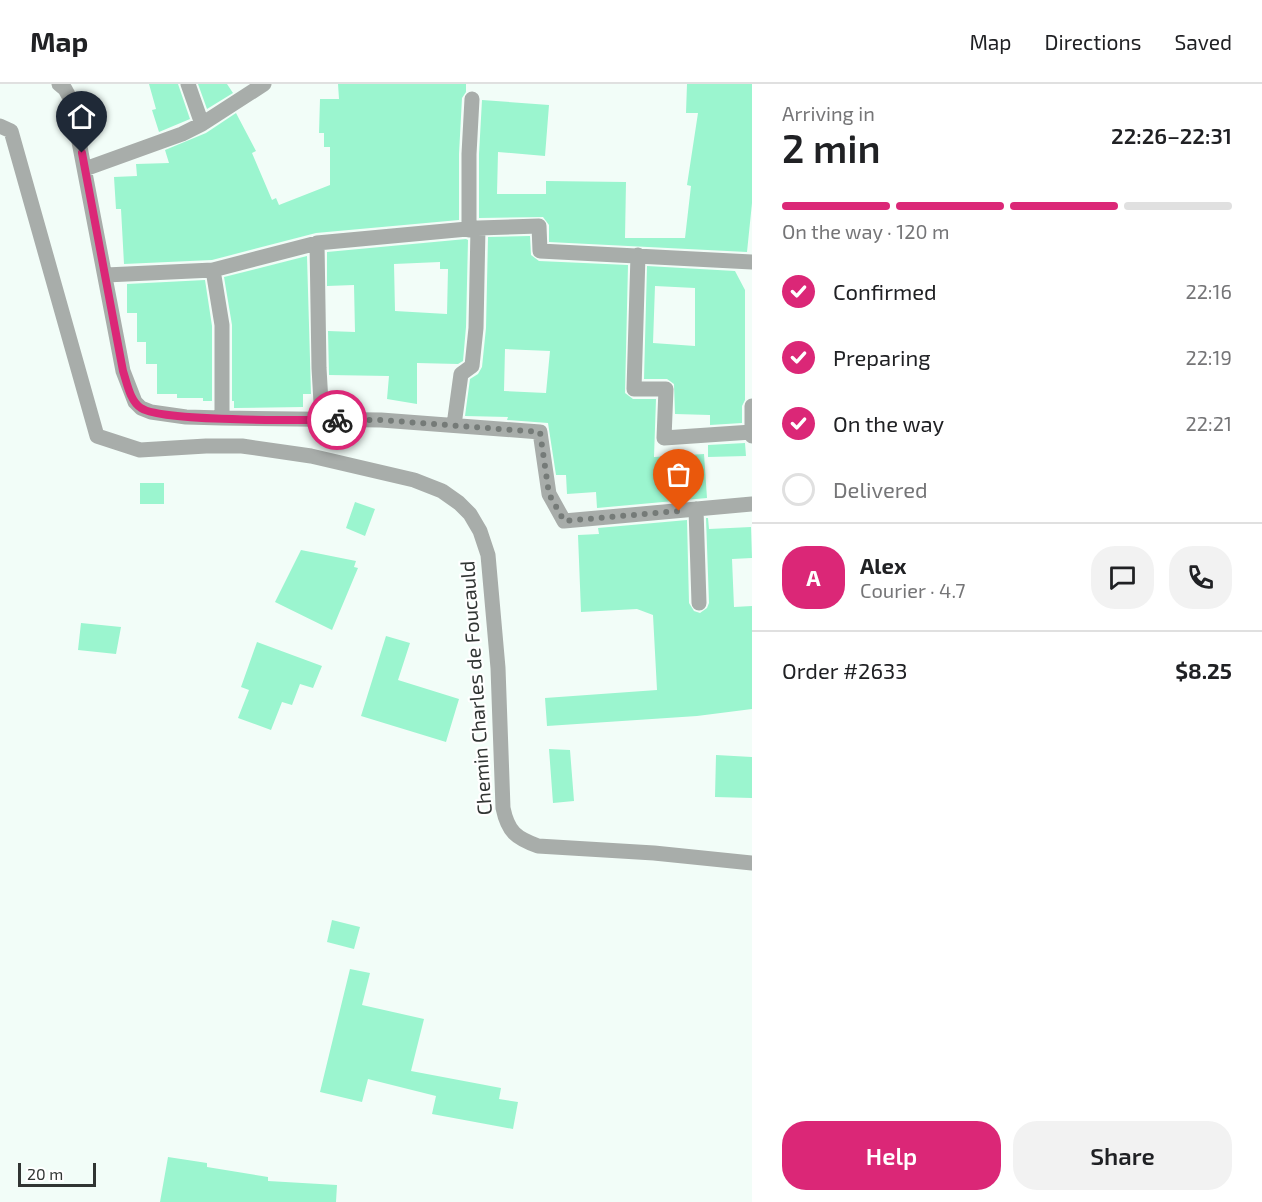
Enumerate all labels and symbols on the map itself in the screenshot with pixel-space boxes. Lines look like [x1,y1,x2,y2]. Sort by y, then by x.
pin [56,91,107,153]
courier [307,390,367,450]
pin [653,449,704,511]
street label: Chemin Charles de Foucauld [454,560,496,816]
scale bar [18,1160,96,1188]

